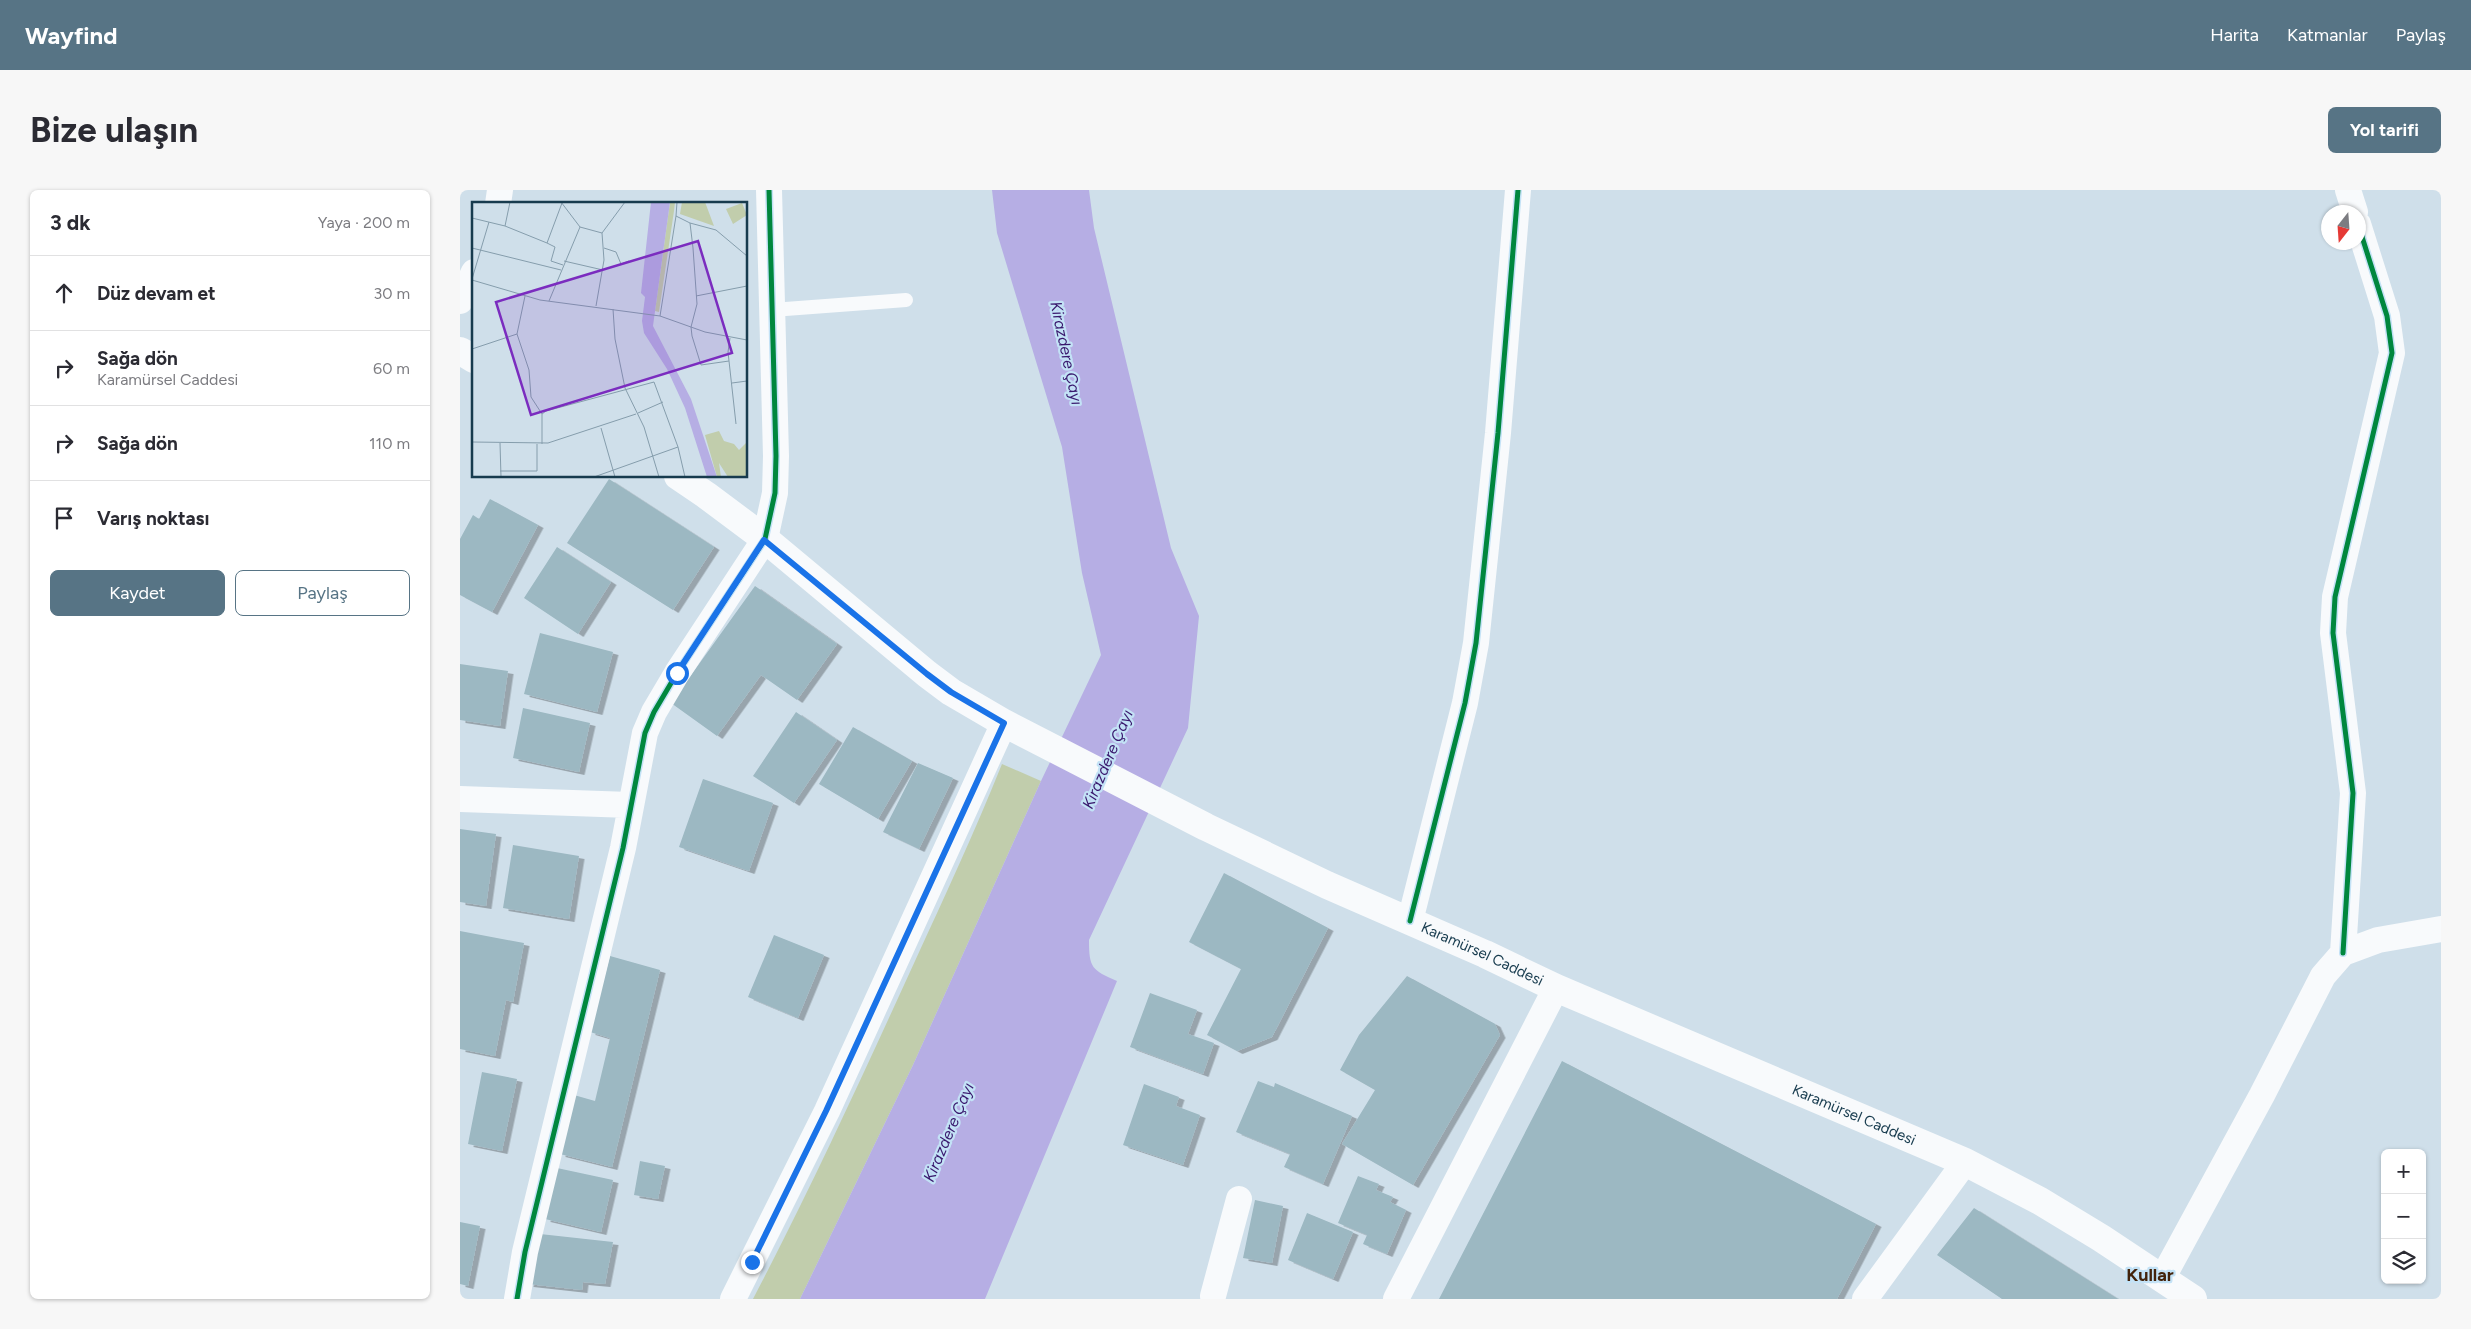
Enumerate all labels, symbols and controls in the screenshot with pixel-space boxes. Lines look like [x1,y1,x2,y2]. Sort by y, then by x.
text: Wayfind [25,21,118,50]
text: Harita [2210,24,2259,46]
text: Katmanlar [2287,24,2368,46]
text: Paylaş [2396,24,2446,46]
button: Yol tarifi [2328,107,2441,153]
text: Bize ulaşın [30,109,198,151]
inset map [472,202,748,478]
north arrow [2321,205,2366,250]
text: 3 dk [50,210,90,235]
text: Yaya · 200 m [318,213,410,232]
icon: ahead [50,279,78,307]
text: Düz devam et [97,282,216,305]
text: 30 m [373,284,410,303]
water label: Kirazdere Çayı [1046,300,1087,407]
text: Sağa dön [97,347,178,370]
icon: right [50,354,78,382]
text: 60 m [373,359,410,378]
text: Karamürsel Caddesi [97,370,238,389]
icon: right [50,429,78,457]
text: Sağa dön [97,432,178,455]
text: 110 m [369,434,410,453]
icon: arrive [50,504,78,532]
text: Varış noktası [97,507,209,530]
button: Kaydet [50,570,225,616]
button: Paylaş [235,570,410,616]
route start [666,662,689,685]
water label: Kirazdere Çayı [1078,707,1137,811]
street label: Karamürsel Caddesi [1418,918,1546,990]
water label: Kirazdere Çayı [919,1080,978,1184]
street label: Karamürsel Caddesi [1789,1081,1918,1149]
map controls [2381,1149,2426,1284]
button: + [2381,1149,2426,1194]
button: − [2381,1194,2426,1239]
button: layers [2381,1239,2426,1284]
route end [741,1251,764,1274]
district label: Kullar [2126,1264,2174,1286]

